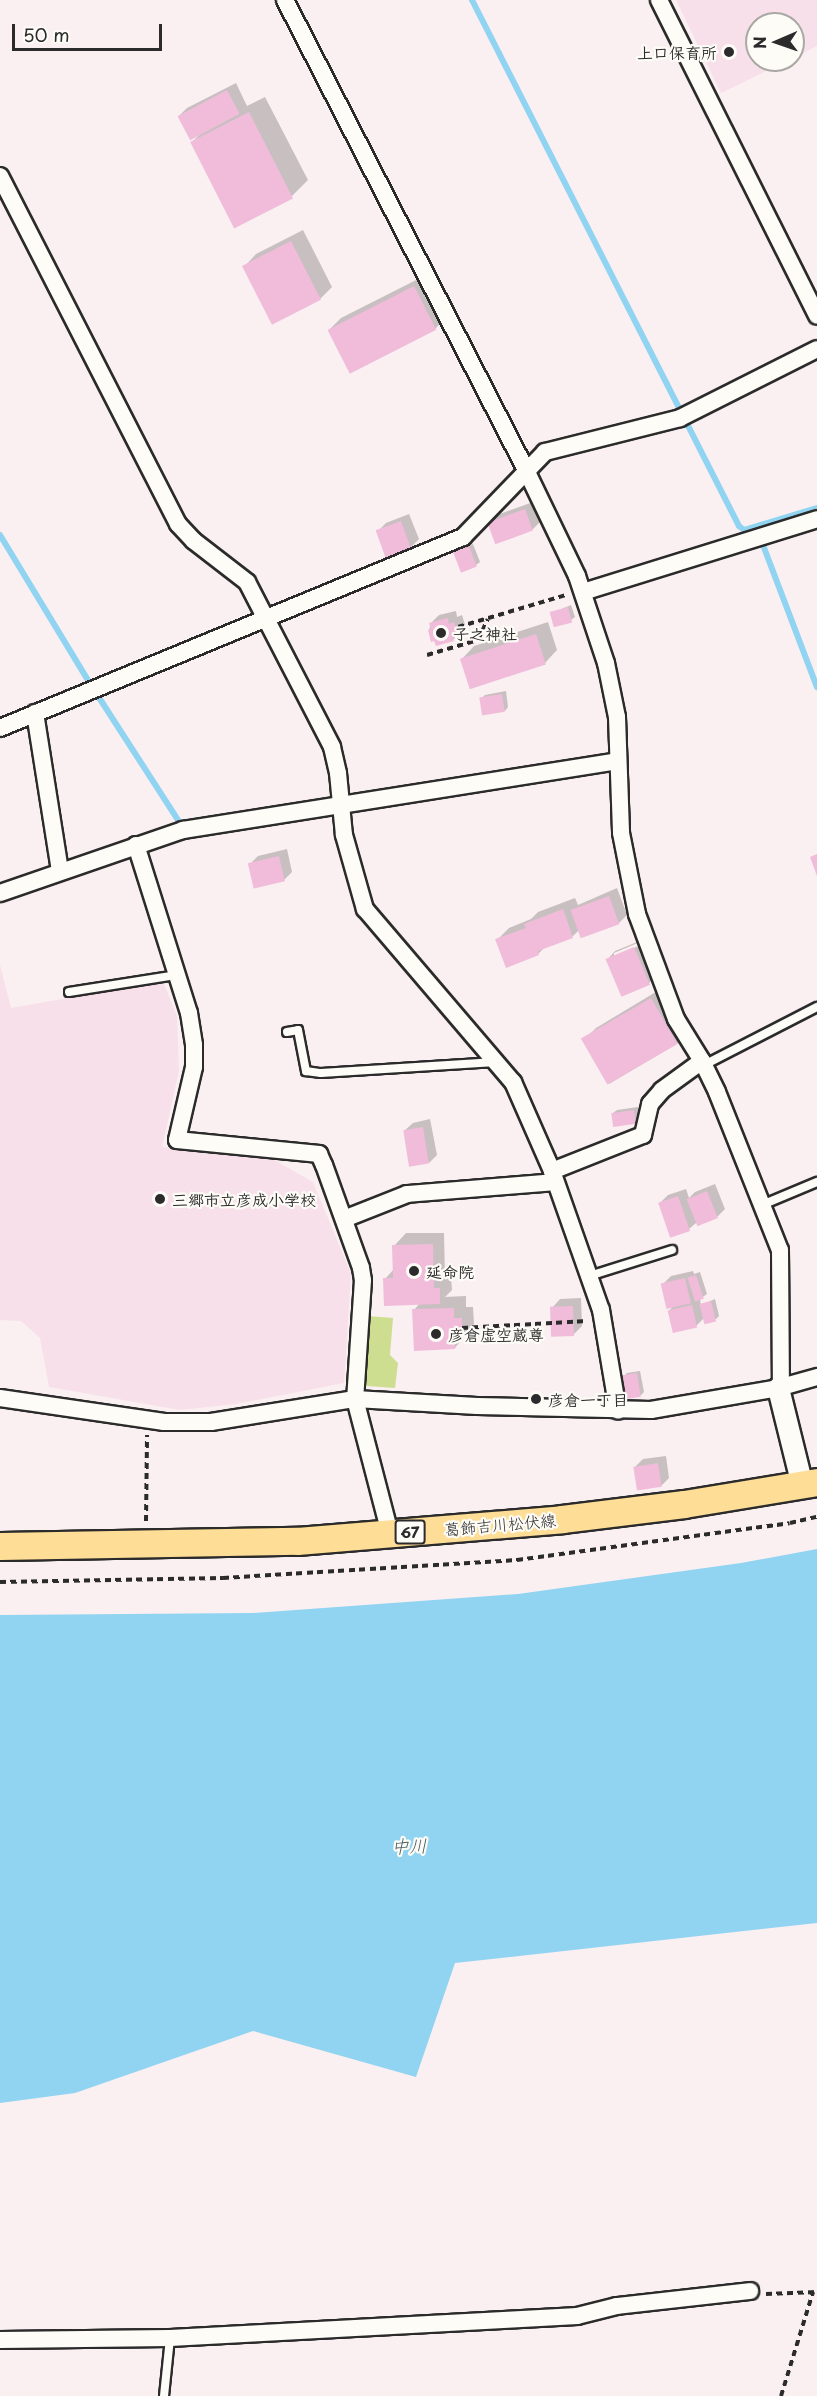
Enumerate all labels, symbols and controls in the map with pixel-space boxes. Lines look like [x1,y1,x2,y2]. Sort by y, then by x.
scale bar [15,12,165,50]
north arrow [745,12,805,72]
text: 50 m [23,21,70,48]
text: N [747,36,771,49]
place label: 上口保育所 [637,42,717,62]
marker: 上口保育所 [722,45,736,59]
place label: 子之神社 [453,623,517,643]
marker: 子之神社 [434,626,448,640]
place label: 三郷市立彦成小学校 [172,1189,316,1209]
marker: 三郷市立彦成小学校 [153,1192,167,1206]
place label: 延命院 [426,1261,474,1281]
marker: 延命院 [407,1264,421,1278]
place label: 彦倉虚空蔵尊 [448,1324,544,1344]
marker: 彦倉虚空蔵尊 [429,1327,443,1341]
place label: 彦倉一丁目 [548,1389,628,1409]
marker: 彦倉一丁目 [529,1392,543,1406]
street label: 葛飾吉川松伏線 [443,1510,557,1538]
road number: 67 [394,1520,426,1544]
water label: 中川 [391,1835,427,1857]

